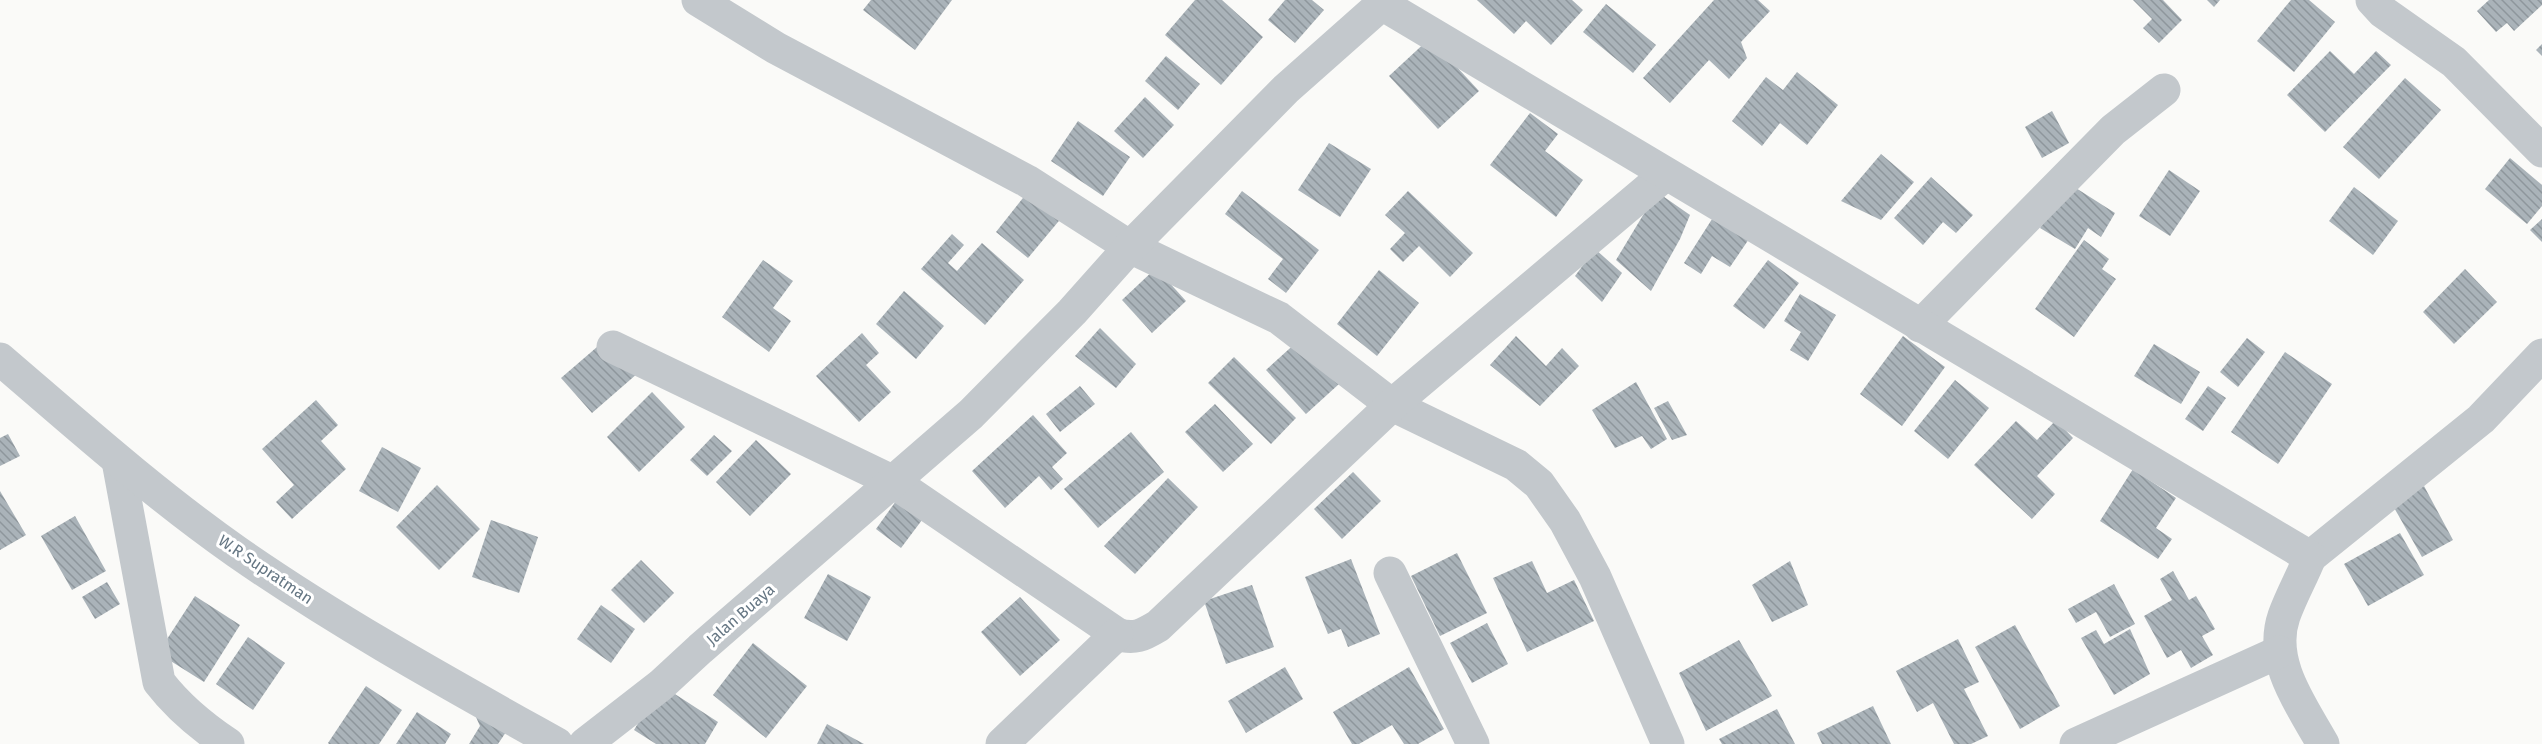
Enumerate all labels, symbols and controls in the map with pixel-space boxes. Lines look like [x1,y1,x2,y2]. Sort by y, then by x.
street label: W.R Supratman [215,531,317,608]
street label: Jalan Buaya [702,580,778,649]

